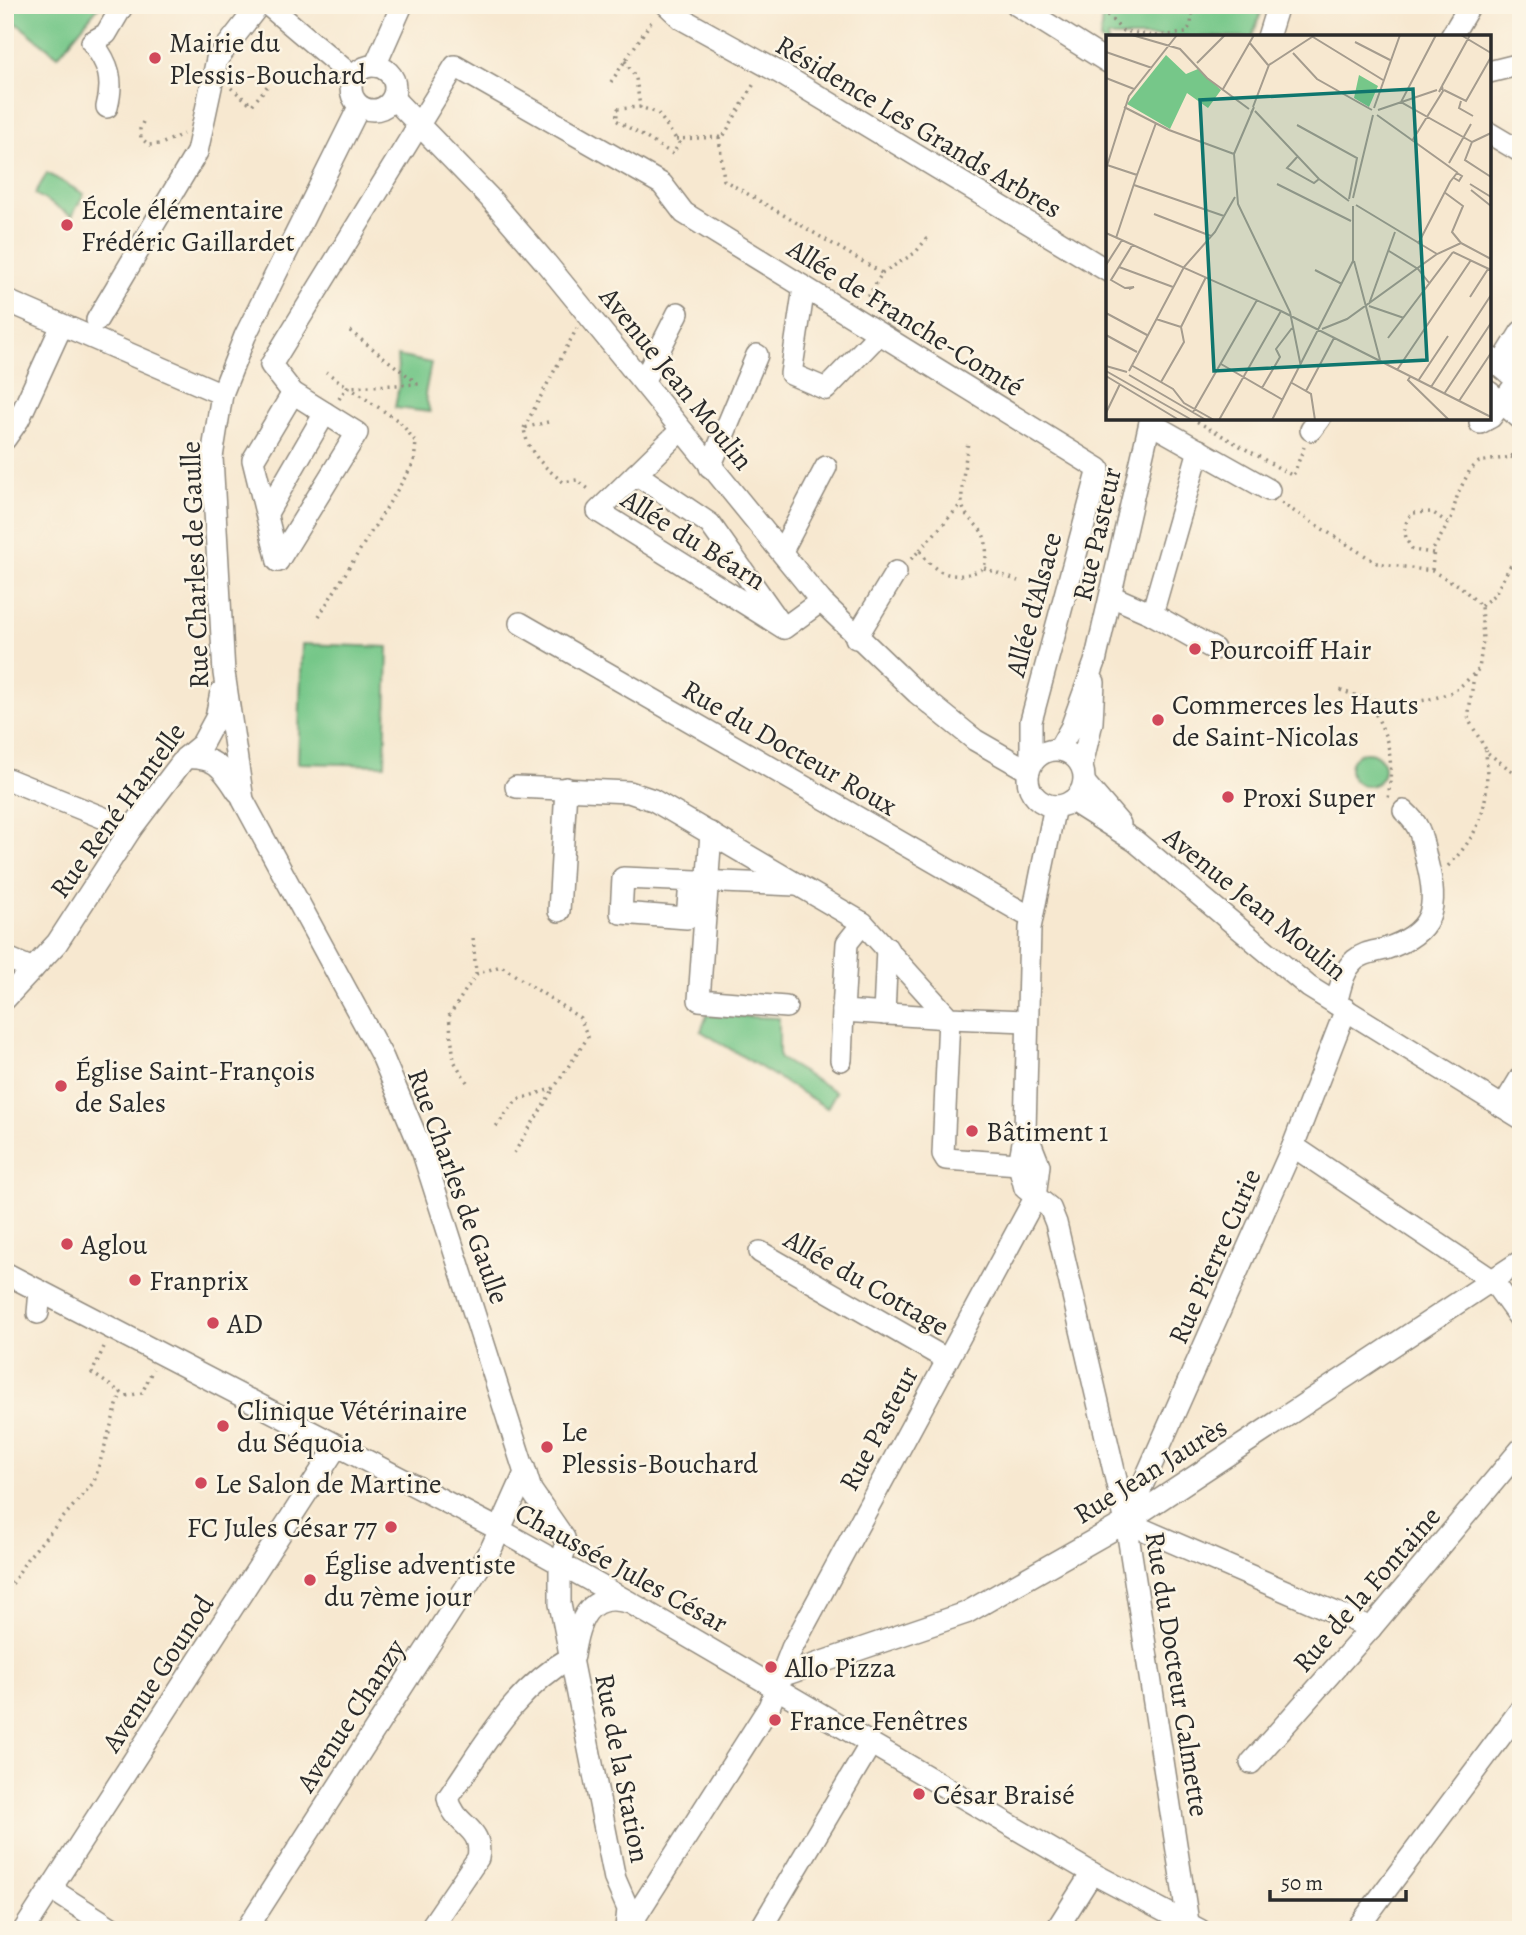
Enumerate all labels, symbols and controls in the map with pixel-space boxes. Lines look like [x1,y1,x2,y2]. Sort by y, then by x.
place label: Mairie du Plessis-Bouchard [169,24,367,94]
street label: Résidence Les Grands Arbres [768,26,1069,228]
inset map [1106,35,1491,420]
marker: Mairie du Plessis-Bouchard [147,50,163,66]
place label: École élémentaire Frédéric Gaillardet [81,191,295,261]
marker: École élémentaire Frédéric Gaillardet [59,217,75,233]
street label: Allée de Franche-Comté [779,229,1031,406]
street label: Avenue Jean Moulin [590,278,762,478]
street label: Rue Charles de Gaulle [172,440,218,689]
street label: Rue Pasteur [1063,463,1131,605]
street label: Allée du Béarn [613,480,773,599]
street label: Allée d'Alsace [996,528,1071,682]
place label: Pourcoiff Hair [1209,631,1372,669]
marker: Pourcoiff Hair [1187,641,1203,657]
street label: Rue du Docteur Roux [675,671,905,825]
place label: Commerces les Hauts de Saint-Nicolas [1172,686,1419,756]
marker: Commerces les Hauts de Saint-Nicolas [1150,712,1166,728]
street label: Rue René Hantelle [41,715,195,906]
place label: Proxi Super [1242,779,1376,817]
marker: Proxi Super [1220,789,1236,805]
street label: Avenue Jean Moulin [1155,817,1355,990]
place label: Église Saint-François de Sales [75,1052,315,1122]
street label: Rue Charles de Gaulle [398,1063,518,1309]
marker: Église Saint-François de Sales [53,1078,69,1094]
place label: Bâtiment 1 [986,1113,1108,1151]
marker: Bâtiment 1 [964,1123,980,1139]
street label: Rue Pierre Curie [1159,1163,1271,1350]
street label: Allée du Cottage [776,1220,956,1346]
place label: Aglou [80,1226,148,1264]
marker: Aglou [59,1236,75,1252]
place label: Franprix [149,1262,249,1300]
marker: Franprix [127,1272,143,1288]
place label: AD [226,1305,263,1343]
marker: AD [205,1315,221,1331]
street label: Rue Pasteur [830,1359,928,1498]
place label: Clinique Vétérinaire du Séquoia [237,1392,467,1462]
street label: Rue Jean Jaurès [1066,1408,1235,1533]
place label: Le Plessis-Bouchard [561,1413,759,1483]
marker: Clinique Vétérinaire du Séquoia [215,1418,231,1434]
marker: Le Plessis-Bouchard [539,1439,555,1455]
place label: Le Salon de Martine [215,1465,442,1503]
marker: Le Salon de Martine [193,1475,209,1491]
street label: Chaussée Jules César [508,1494,735,1642]
street label: Rue de la Fontaine [1284,1499,1449,1681]
place label: FC Jules César 77 [187,1509,377,1547]
marker: FC Jules César 77 [383,1519,399,1535]
street label: Rue du Docteur Calmette [1136,1529,1218,1819]
place label: Église adventiste du 7ème jour [324,1546,516,1616]
marker: Église adventiste du 7ème jour [302,1572,318,1588]
street label: Avenue Gounod [92,1587,223,1760]
street label: Avenue Chanzy [287,1631,415,1800]
place label: Allo Pizza [784,1649,896,1687]
marker: Allo Pizza [763,1659,779,1675]
street label: Rue de la Station [585,1671,659,1866]
place label: France Fenêtres [789,1702,968,1740]
marker: France Fenêtres [767,1712,783,1728]
place label: César Braisé [933,1776,1075,1814]
marker: César Braisé [911,1786,927,1802]
scale bar [1270,1858,1407,1902]
text: 50 m [1281,1869,1323,1897]

